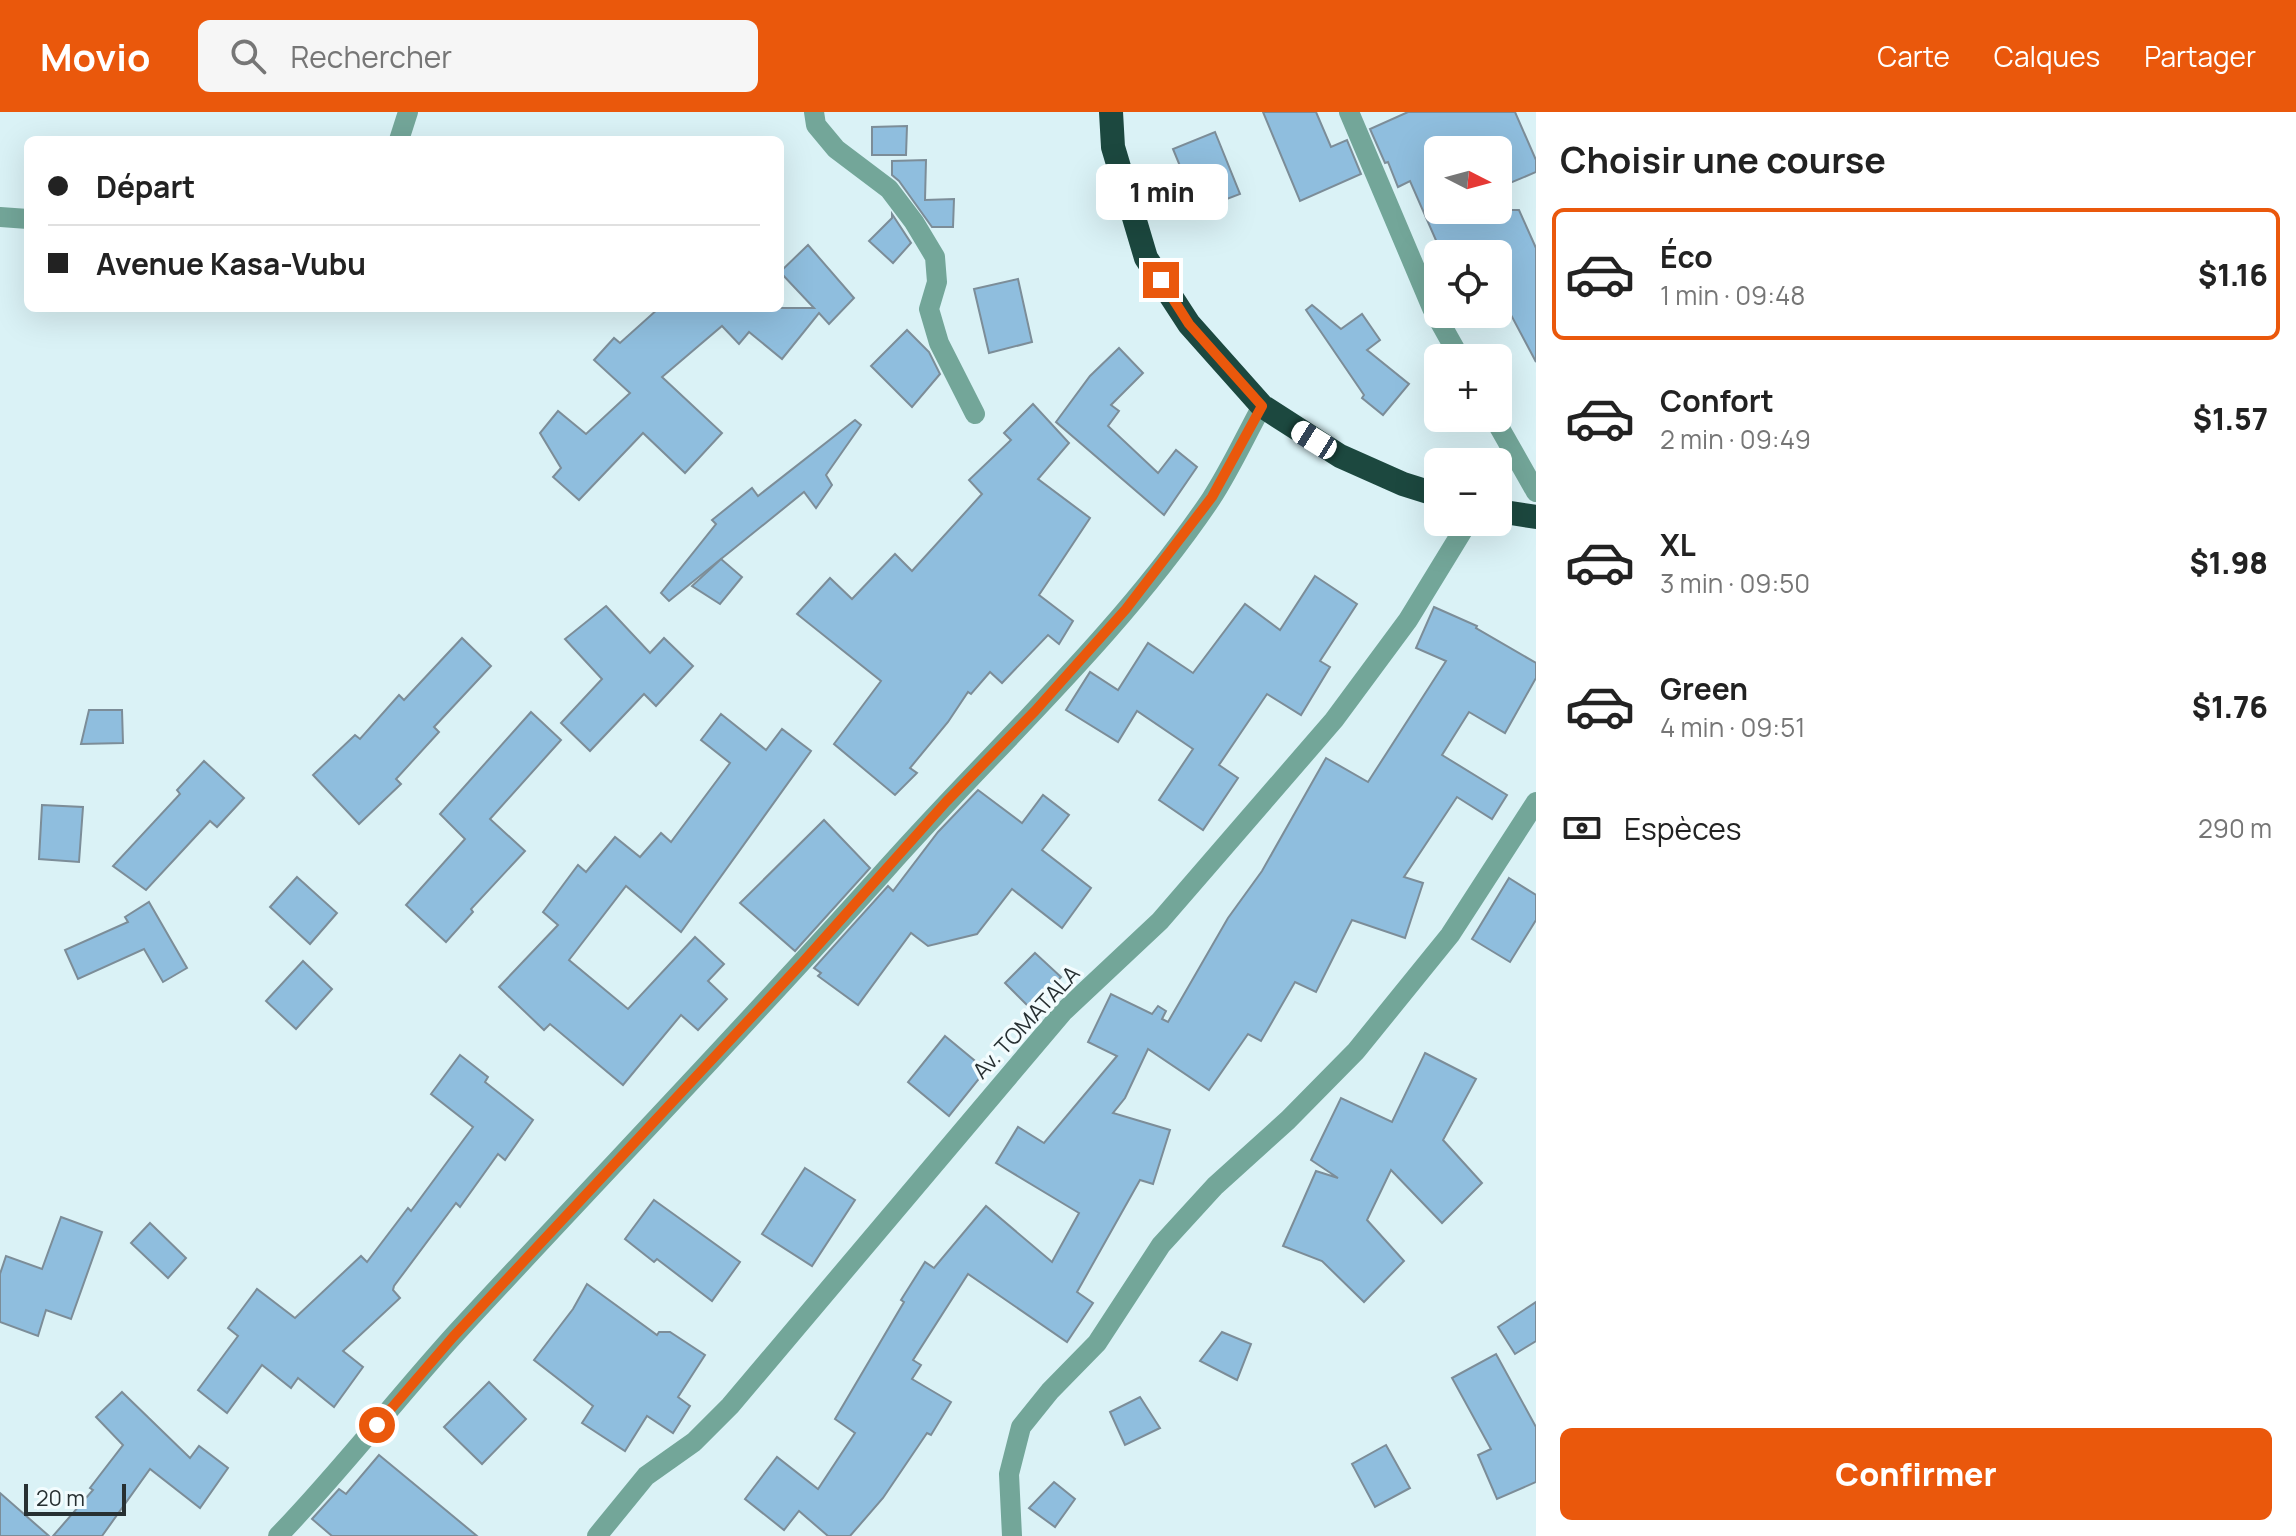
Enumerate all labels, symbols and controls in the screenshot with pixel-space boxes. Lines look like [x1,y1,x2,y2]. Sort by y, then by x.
search box [198,20,758,92]
text: Movio [40,30,150,82]
icon: search [226,34,270,78]
text: Rechercher [290,36,452,77]
text: Carte [1877,37,1950,75]
text: Calques [1994,37,2100,75]
text: Partager [2144,37,2256,75]
text: Choisir une course [1560,135,1886,184]
north arrow [1424,136,1512,224]
map controls [1424,136,1512,536]
callout: 1 min [1095,164,1227,220]
text: Départ [96,166,195,207]
text: 1 min [1129,174,1195,210]
text: Éco [1660,236,1713,277]
icon: car [1564,238,1636,310]
button: locate [1424,240,1512,328]
text: Avenue Kasa-Vubu [96,243,366,284]
text: $1.16 [2198,254,2268,295]
route end [1143,262,1179,298]
text: 1 min · 09:48 [1660,277,1805,313]
button: + [1424,344,1512,432]
text: Confort [1660,380,1774,421]
icon: car [1564,382,1636,454]
text: $1.57 [2193,398,2268,439]
car [1287,417,1341,463]
text: 2 min · 09:49 [1660,421,1811,457]
button: − [1424,448,1512,536]
text: XL [1660,524,1696,565]
icon: car [1564,526,1636,598]
text: $1.98 [2189,542,2268,583]
text: 3 min · 09:50 [1660,565,1810,601]
text: Green [1660,668,1748,709]
icon: car [1564,670,1636,742]
text: $1.76 [2192,686,2268,727]
text: 4 min · 09:51 [1660,709,1805,745]
icon: cash [1560,806,1604,850]
text: Espèces [1624,808,1742,849]
text: 290 m [2198,810,2272,846]
street label: Av. TOMATALA [966,959,1086,1085]
route start [359,1407,395,1443]
button: Confirmer [1560,1428,2272,1520]
scale bar [24,1480,126,1516]
text: 20 m [36,1483,85,1513]

